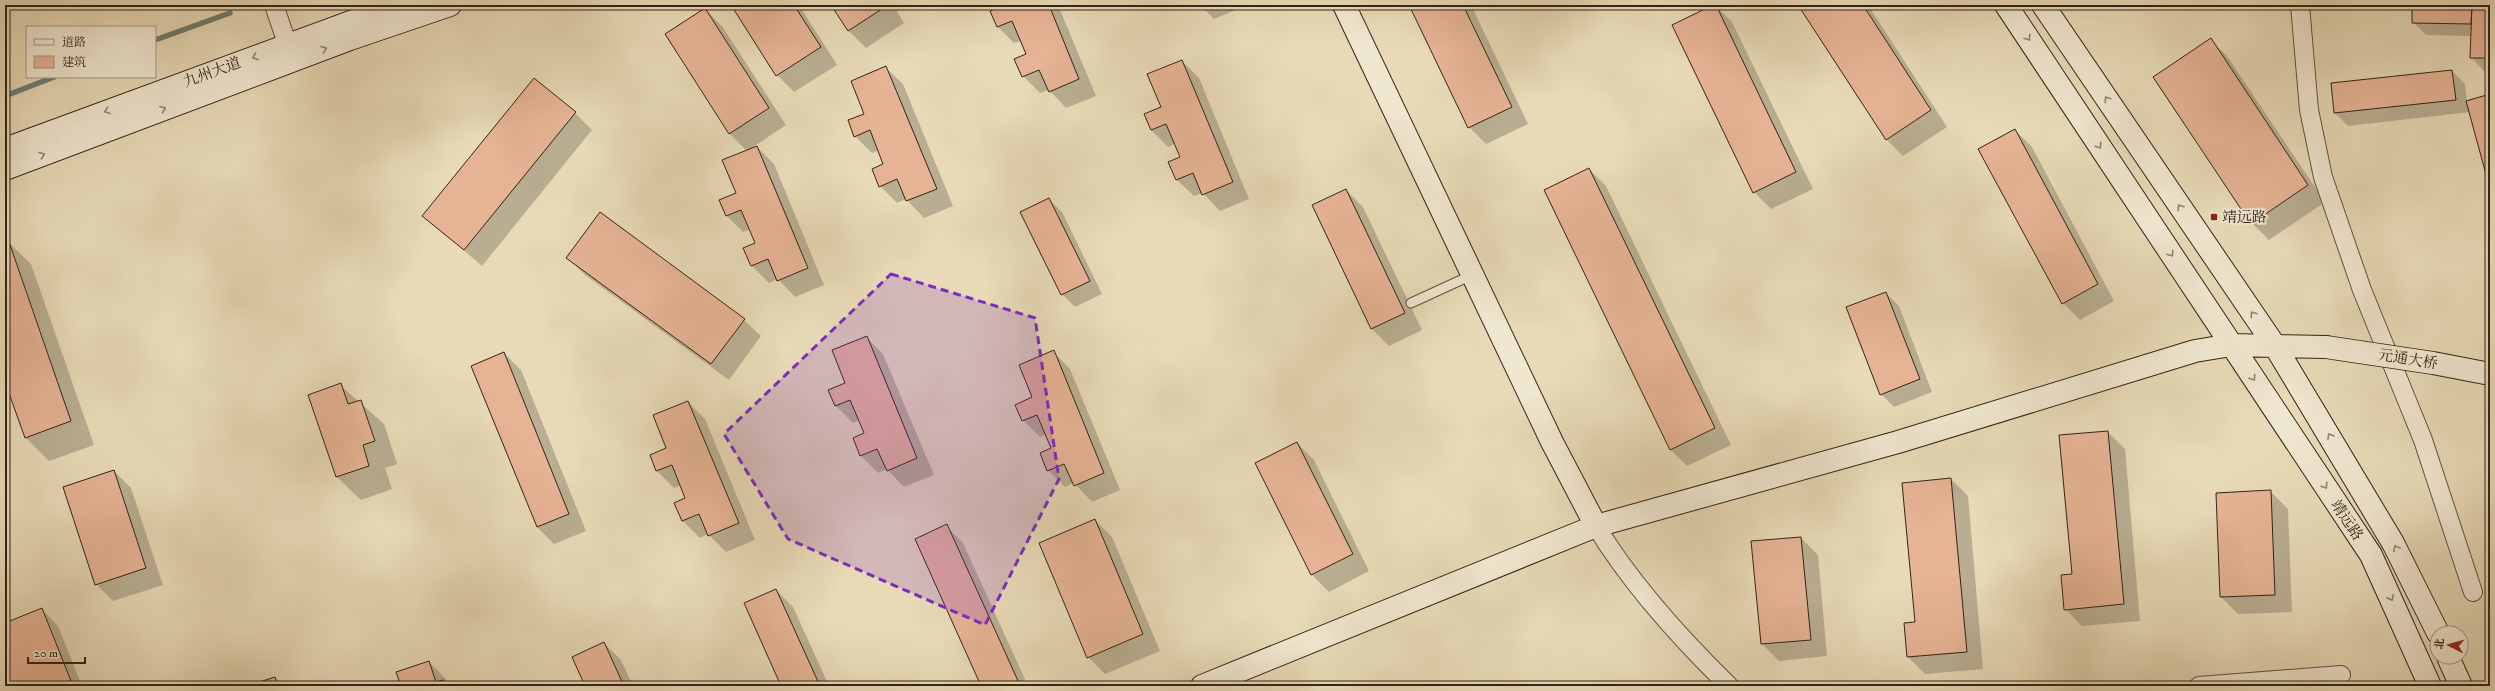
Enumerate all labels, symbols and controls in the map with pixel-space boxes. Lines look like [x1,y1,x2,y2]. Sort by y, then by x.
legend [26,26,156,78]
one-way arrow [2023,33,2030,40]
text: 道路 [62,35,86,50]
one-way arrow [321,46,328,54]
one-way arrow [252,52,259,60]
street label: 九州大道 [181,53,244,92]
text: 建筑 [62,55,86,70]
one-way arrow [2104,96,2112,103]
one-way arrow [104,106,111,114]
one-way arrow [160,106,167,114]
one-way arrow [2095,142,2102,149]
one-way arrow [38,151,45,160]
one-way arrow [2178,204,2185,211]
place label: 靖远路 [2222,208,2267,227]
marker: 靖远路 [2209,212,2219,222]
one-way arrow [2166,250,2174,257]
one-way arrow [2250,311,2258,318]
street label: 元通大桥 [2377,345,2439,374]
one-way arrow [2248,374,2256,381]
one-way arrow [2327,433,2335,440]
one-way arrow [2320,482,2328,489]
street label: 靖远路 [2326,496,2367,544]
one-way arrow [2393,545,2400,552]
one-way arrow [2386,593,2394,601]
north arrow [2429,625,2469,665]
text: 北 [2433,638,2448,650]
scale bar [28,639,85,665]
text: 20 m [34,646,58,661]

